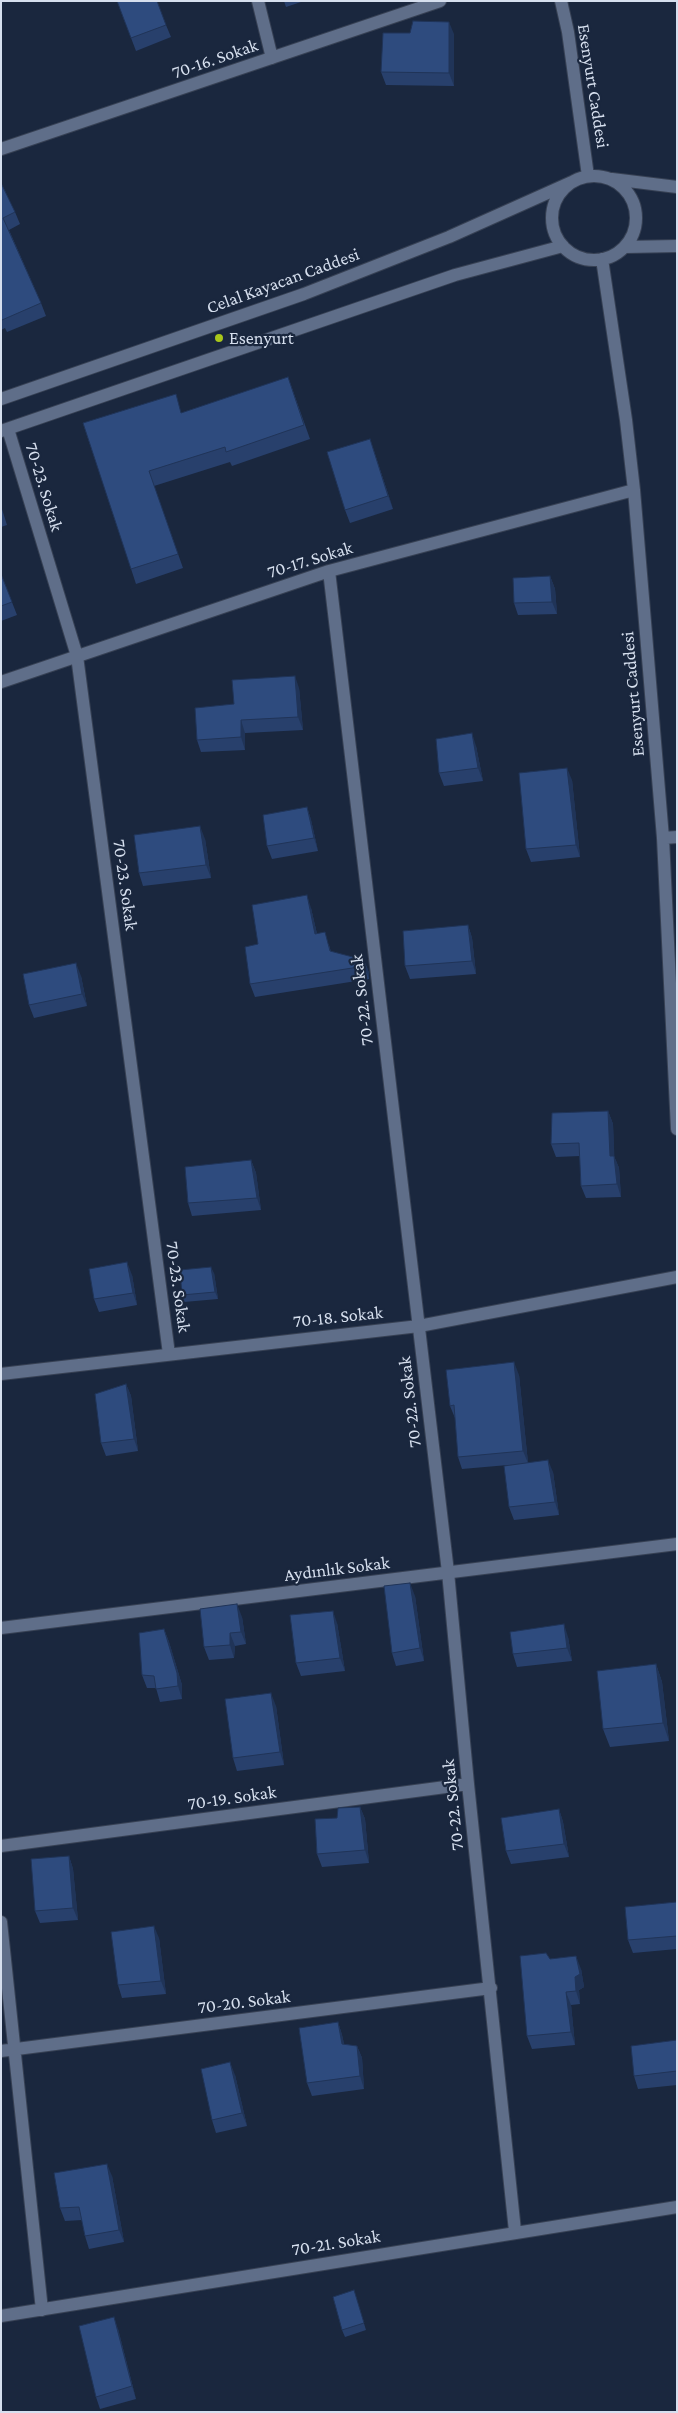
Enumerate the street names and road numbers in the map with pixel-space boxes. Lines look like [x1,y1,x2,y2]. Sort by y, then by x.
street label: Esenyurt Caddesi [573,22,613,150]
street label: 70-16. Sokak [169,34,261,84]
street label: Celal Kayacan Caddesi [204,243,362,319]
street label: 70-23. Sokak [20,440,68,534]
street label: 70-17. Sokak [265,537,355,583]
street label: Esenyurt Caddesi [617,631,649,757]
street label: 70-23. Sokak [108,838,142,932]
street label: 70-22. Sokak [346,953,378,1047]
street label: 70-23. Sokak [161,1240,195,1334]
street label: 70-18. Sokak [292,1302,384,1332]
street label: 70-22. Sokak [394,1355,426,1449]
street label: Aydınlık Sokak [283,1552,391,1586]
street label: 70-22. Sokak [437,1758,469,1852]
street label: 70-19. Sokak [186,1781,278,1815]
street label: 70-20. Sokak [196,1986,292,2018]
street label: 70-21. Sokak [290,2225,382,2261]

